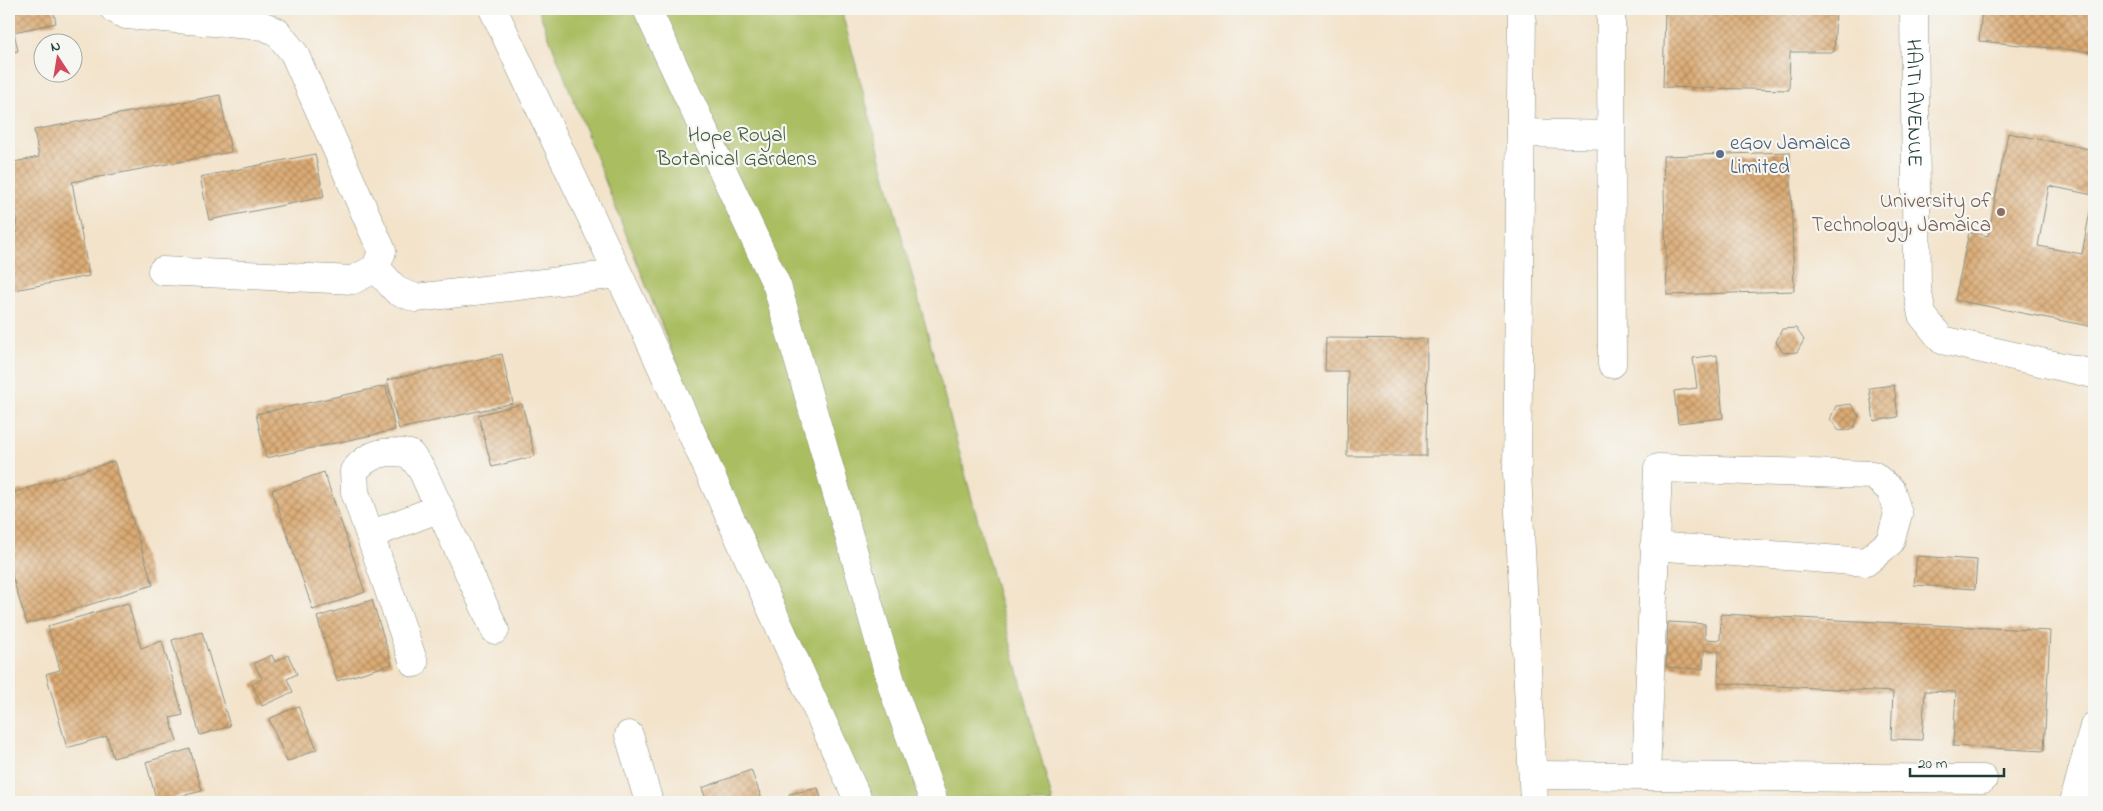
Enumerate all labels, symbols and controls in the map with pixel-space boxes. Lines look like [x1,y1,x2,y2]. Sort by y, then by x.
north arrow [32,32,82,82]
text: N [49,35,62,58]
street label: HAITI AVENUE [1897,39,1929,167]
park label: Hope Royal Botanical Gardens [656,121,817,175]
place label: eGov Jamaica Limited [1730,129,1851,183]
marker: eGov Jamaica Limited [1714,148,1726,160]
place label: University of Technology, Jamaica [1812,187,1991,243]
marker: University of Technology, Jamaica [1995,206,2007,218]
scale bar [1910,746,2004,778]
text: 20 m [1918,753,1948,775]

